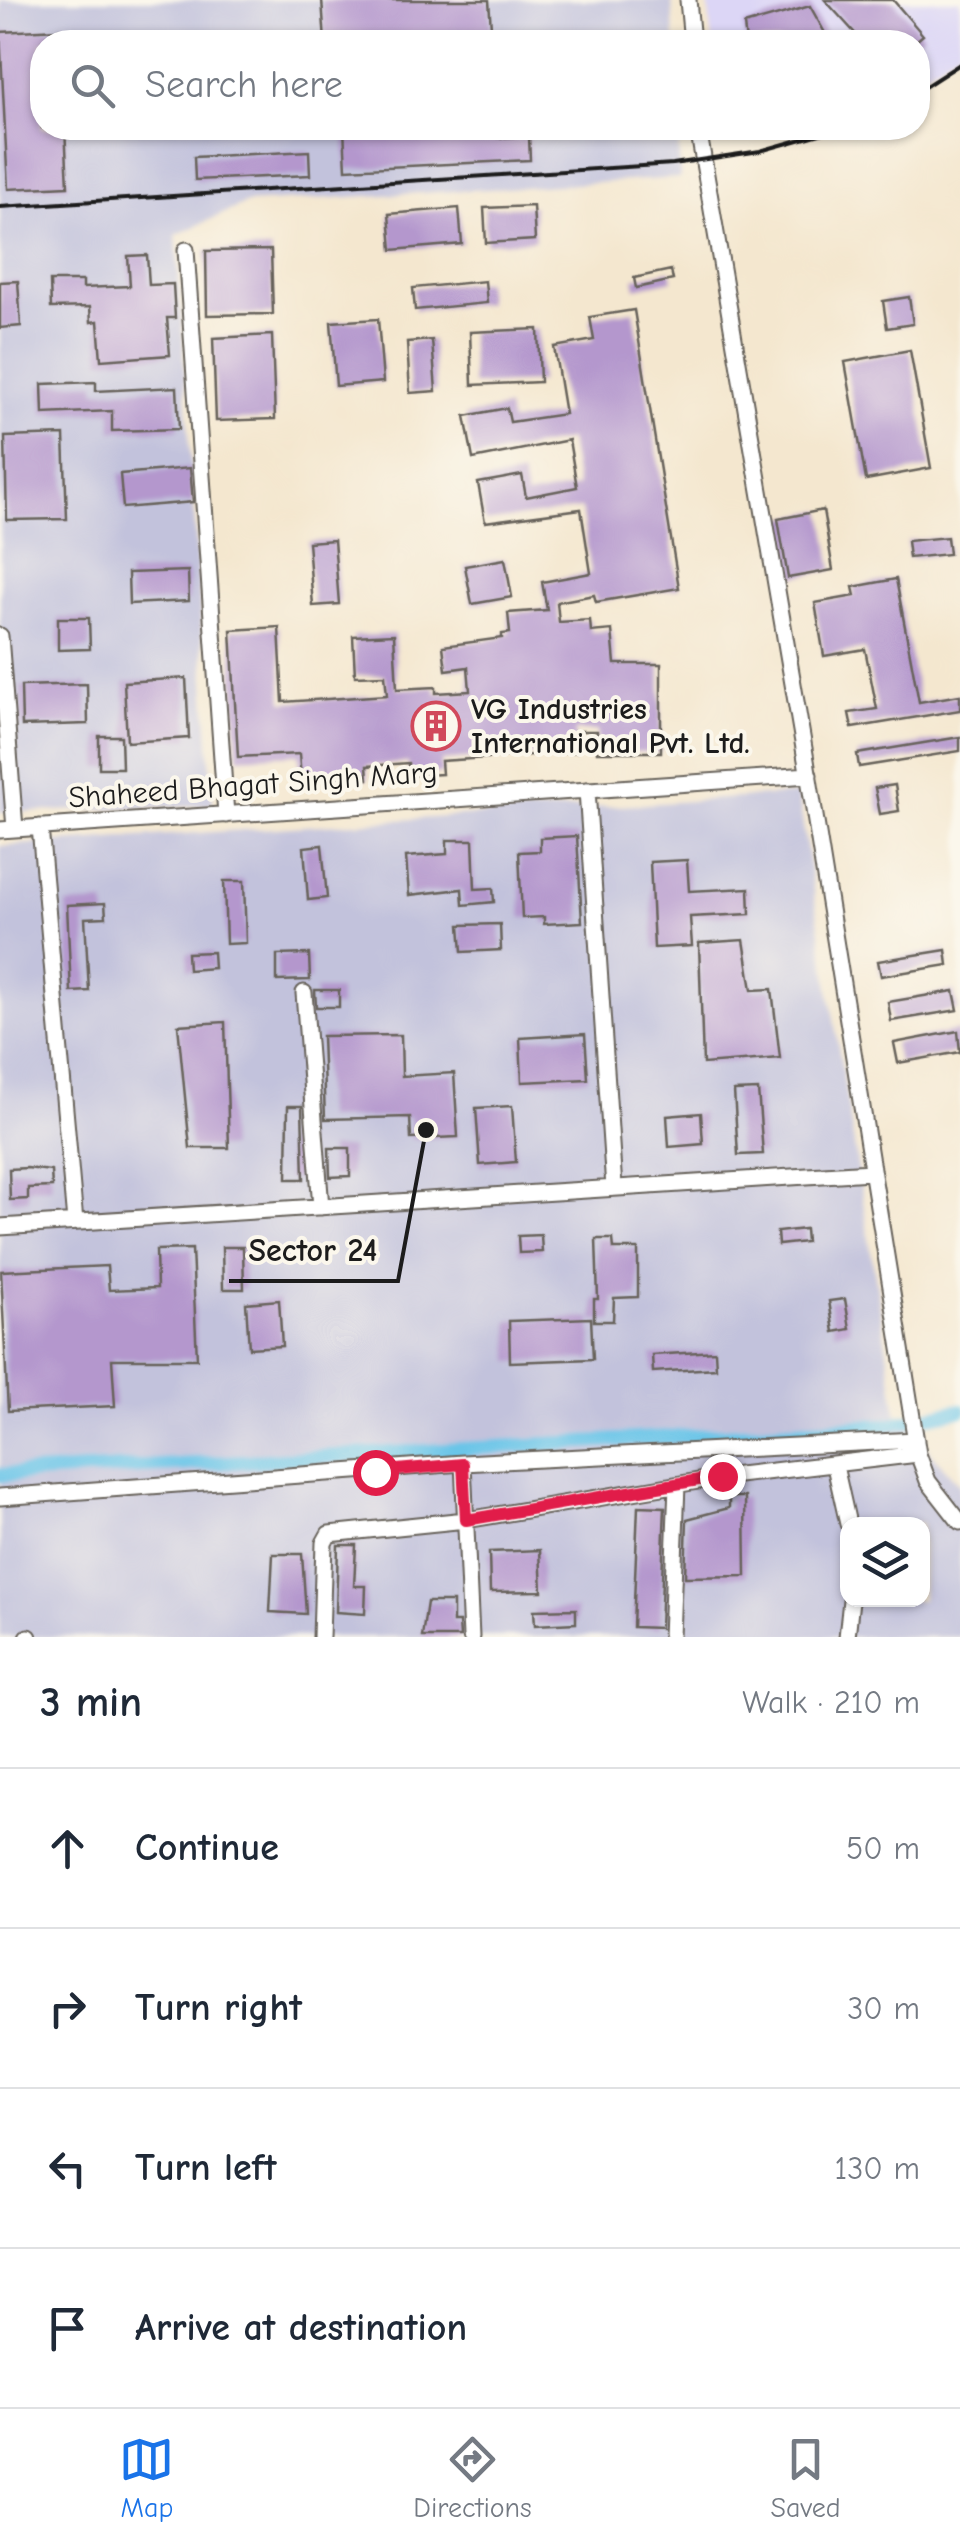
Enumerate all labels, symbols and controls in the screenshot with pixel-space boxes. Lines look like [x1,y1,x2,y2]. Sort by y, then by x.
search box [30,30,930,140]
icon: search [65,58,120,113]
text: Search here [145,63,343,107]
place label: VG Industries International Pvt. Ltd. [471,692,750,761]
building icon: VG Industries International Pvt. Ltd. [410,700,462,752]
street label: Shaheed Bhagat Singh Marg [67,755,439,815]
callout: Sector 24 [229,1219,398,1281]
text: Sector 24 [249,1232,377,1269]
route start [353,1450,399,1496]
route end [700,1454,746,1500]
map controls [840,1517,930,1607]
button: layers [840,1517,930,1607]
text: 3 min [40,1678,142,1727]
text: Walk · 210 m [742,1684,920,1721]
icon: ahead [40,1821,95,1876]
text: Continue [135,1826,279,1870]
text: 50 m [846,1830,920,1867]
icon: right [40,1981,95,2036]
text: Turn right [135,1986,302,2030]
text: 30 m [847,1990,920,2027]
icon: left [40,2141,95,2196]
text: Turn left [135,2146,276,2190]
text: 130 m [834,2150,920,2187]
icon: arrive [40,2301,95,2356]
text: Arrive at destination [135,2306,467,2350]
tab: Map [119,2432,174,2524]
tab: Directions [413,2432,532,2524]
tab: Saved [771,2432,841,2524]

